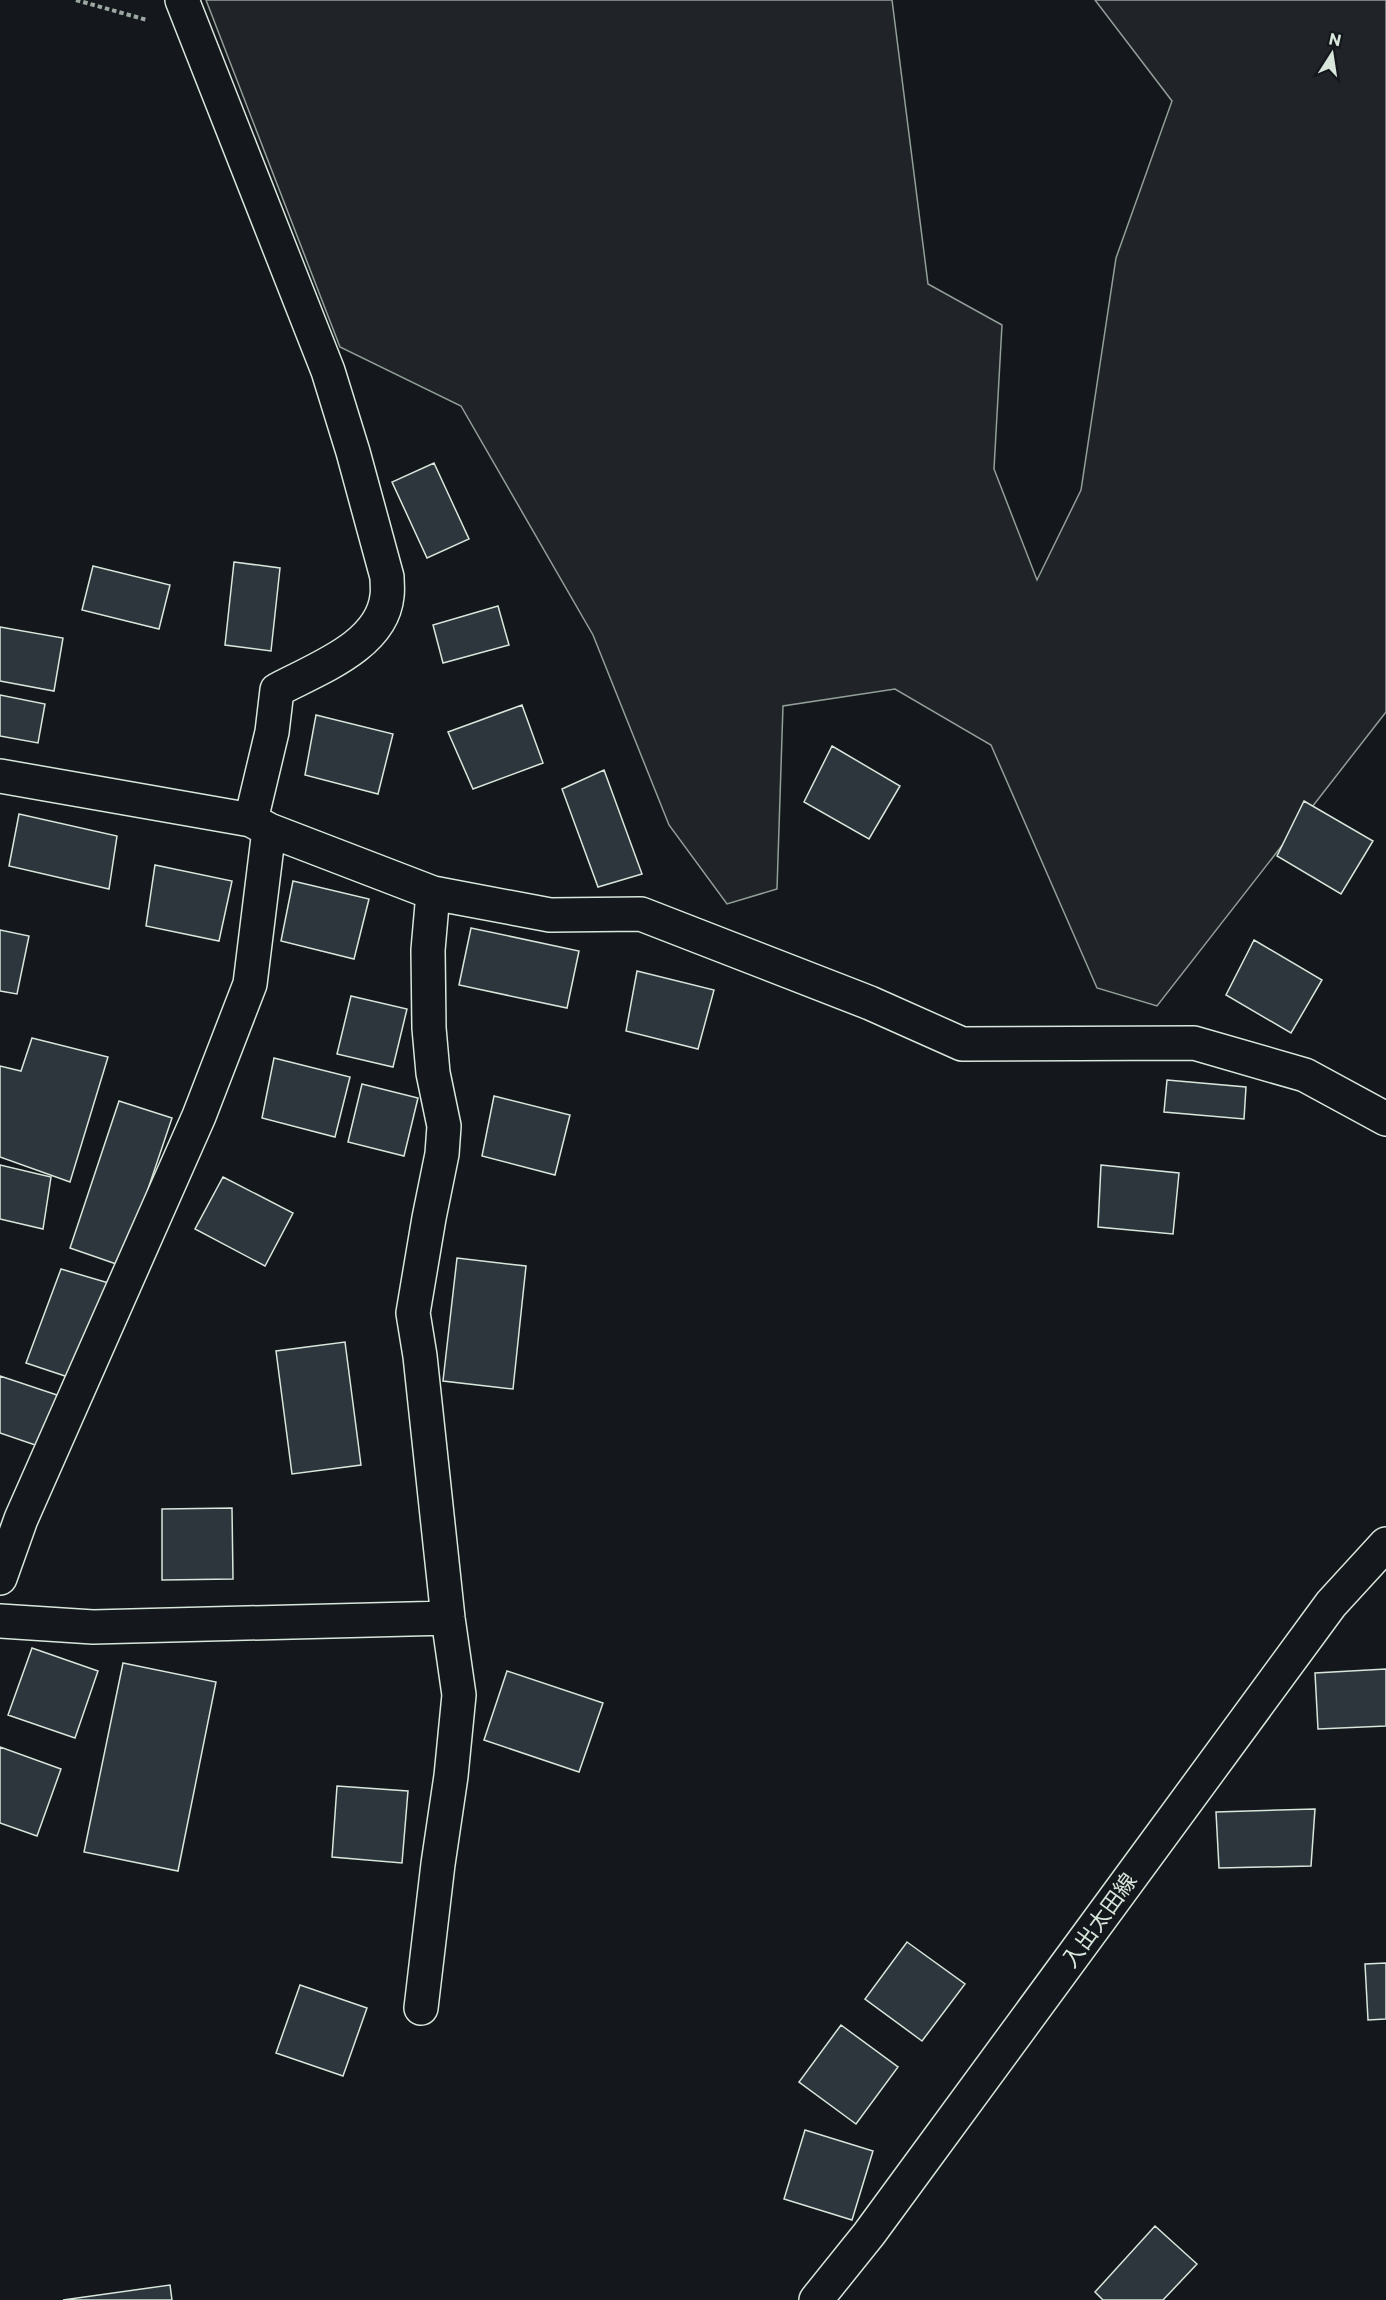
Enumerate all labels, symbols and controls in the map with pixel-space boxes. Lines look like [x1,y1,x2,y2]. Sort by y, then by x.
north arrow [1302,24,1362,84]
text: N [1327,28,1343,49]
street label: 入出太田線 [1055,1867,1142,1972]

